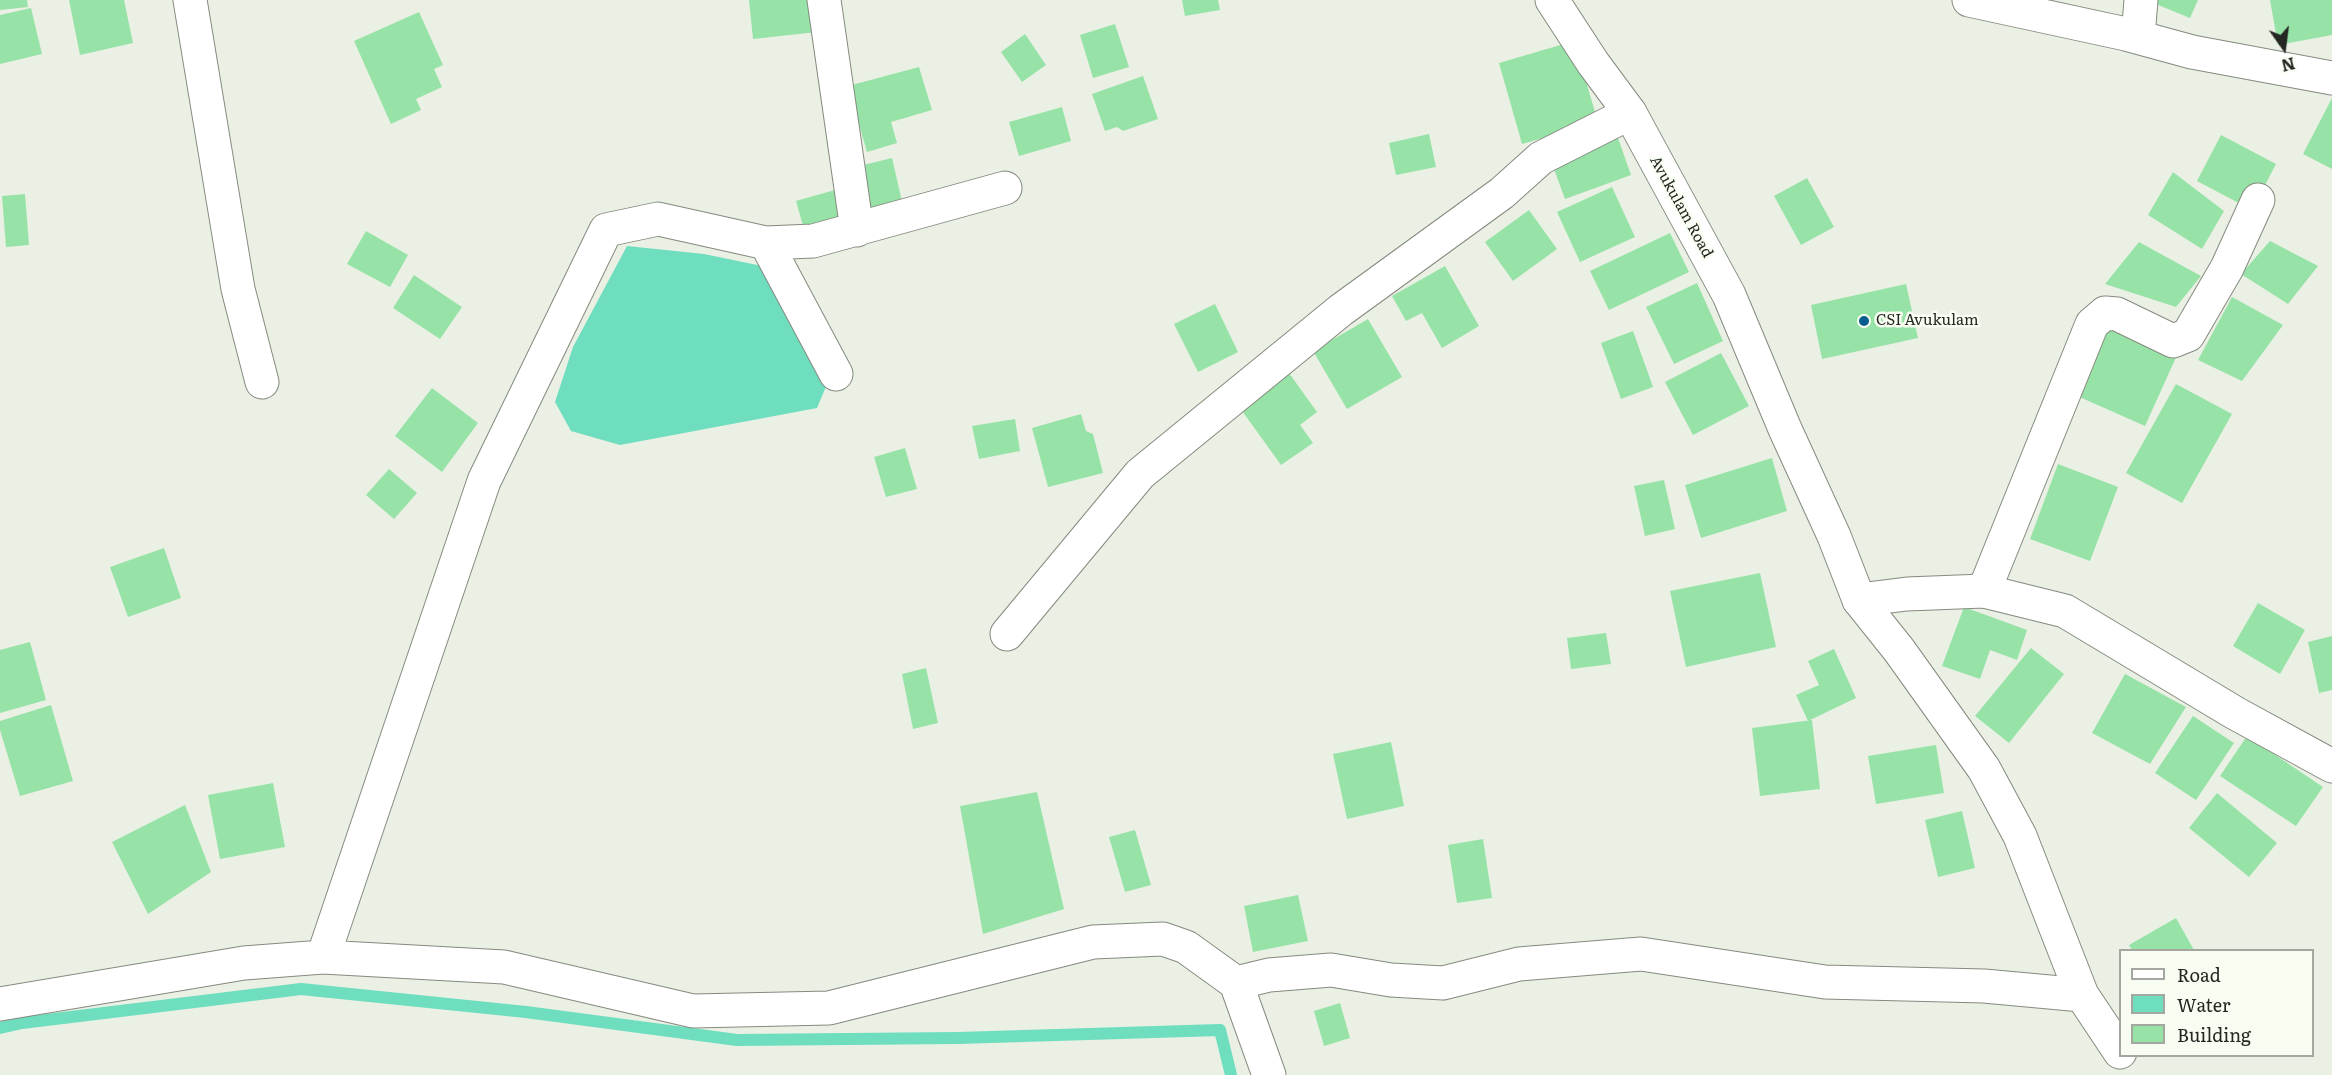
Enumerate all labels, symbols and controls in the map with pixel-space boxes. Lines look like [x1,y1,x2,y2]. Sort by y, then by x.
north arrow [2254,18,2314,78]
text: N [2279,52,2298,79]
street label: Avukulam Road [1646,153,1716,261]
place label: CSI Avukulam [1876,312,1979,330]
marker: CSI Avukulam [1857,314,1871,328]
legend [2119,949,2314,1057]
text: Road [2177,961,2221,988]
text: Water [2177,991,2230,1018]
text: Building [2177,1021,2251,1048]

